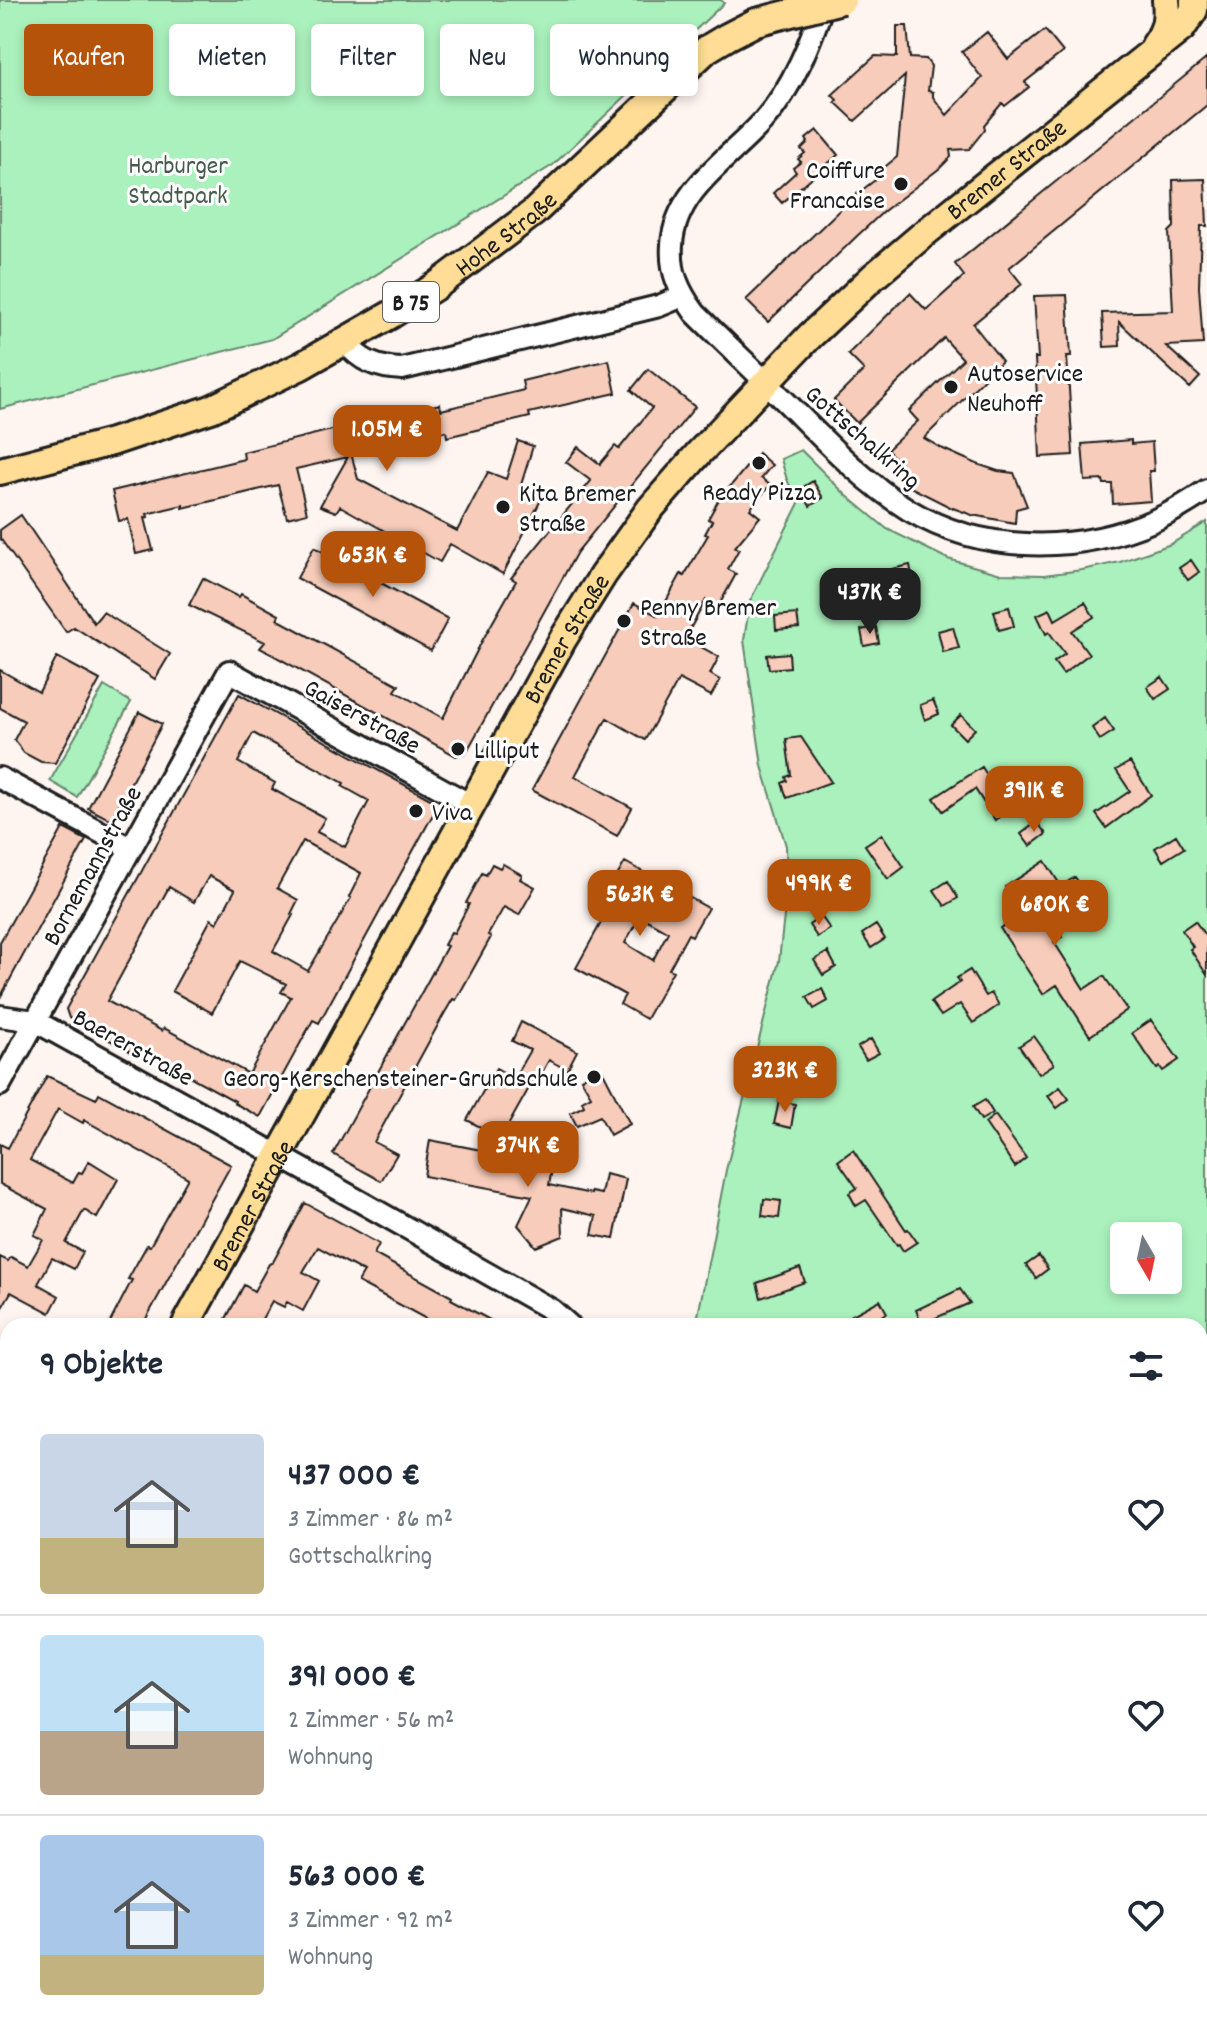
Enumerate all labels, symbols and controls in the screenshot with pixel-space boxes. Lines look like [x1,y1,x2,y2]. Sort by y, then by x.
chip: Kaufen [24,24,153,96]
chip: Mieten [169,24,295,96]
chip: Filter [311,24,424,96]
chip: Neu [440,24,534,96]
chip: Wohnung [550,24,698,96]
street label: Bremer Straße [940,112,1076,231]
park label: Harburger Stadtpark [128,149,228,216]
place label: Coiffure Francaise [790,154,885,221]
marker: Coiffure Francaise [892,175,910,193]
street label: Hohe Straße [448,184,567,287]
road number: B 75 [383,282,439,322]
place label: Autoservice Neuhoff [967,357,1083,424]
street label: Gottschalkring [795,377,928,500]
marker: Autoservice Neuhoff [942,378,960,396]
pin: 1.05M € [313,405,461,473]
text: 1.05M € [351,412,423,449]
marker: Ready Pizza [750,454,768,472]
place label: Ready Pizza [702,476,817,513]
place label: Kita Bremer Straße [519,477,636,544]
marker: Kita Bremer Straße [494,498,512,516]
pin: 653K € [308,531,438,599]
text: 653K € [339,538,407,575]
street label: Bremer Straße [516,568,621,712]
pin: 437K € [805,568,935,636]
text: 437K € [838,575,902,612]
place label: Penny Bremer Straße [640,591,776,658]
marker: Penny Bremer Straße [615,612,633,630]
street label: Gaiserstraße [296,671,426,765]
place label: Lilliput [474,734,540,771]
marker: Lilliput [449,740,467,758]
pin: 391K € [969,766,1099,834]
text: 391K € [1003,773,1065,810]
street label: Bornemannstraße [35,780,153,953]
place label: Viva [432,796,473,833]
marker: Viva [407,802,425,820]
pin: 499K € [754,859,884,927]
text: 499K € [785,866,853,903]
pin: 563K € [575,870,705,938]
text: 563K € [606,877,674,914]
pin: 680K € [990,880,1120,948]
text: 680K € [1020,887,1090,924]
street label: Baererstraße [65,1001,199,1097]
pin: 323K € [720,1046,850,1114]
text: 323K € [752,1053,818,1090]
place label: Georg-Kerschensteiner-Grundschule [223,1062,578,1099]
marker: Georg-Kerschensteiner-Grundschule [585,1068,603,1086]
pin: 374K € [463,1121,593,1189]
text: 374K € [496,1128,560,1165]
street label: Bremer Straße [203,1134,306,1279]
north arrow [1110,1222,1182,1294]
map controls [1110,1222,1182,1294]
text: 9 Objekte [40,1342,163,1391]
icon: filters [1124,1344,1168,1388]
text: 437 000 € [288,1453,420,1502]
icon: home [104,1466,200,1562]
icon: heart [1124,1492,1168,1536]
text: 3 Zimmer · 86 m² [288,1502,453,1539]
text: Gottschalkring [288,1539,432,1576]
text: 391 000 € [288,1654,416,1703]
icon: home [104,1667,200,1763]
icon: heart [1124,1693,1168,1737]
text: 2 Zimmer · 56 m² [288,1703,454,1740]
text: Wohnung [288,1740,373,1777]
text: 563 000 € [288,1854,426,1903]
icon: home [104,1867,200,1963]
icon: heart [1124,1893,1168,1937]
text: 3 Zimmer · 92 m² [288,1903,453,1940]
text: Wohnung [288,1940,373,1977]

